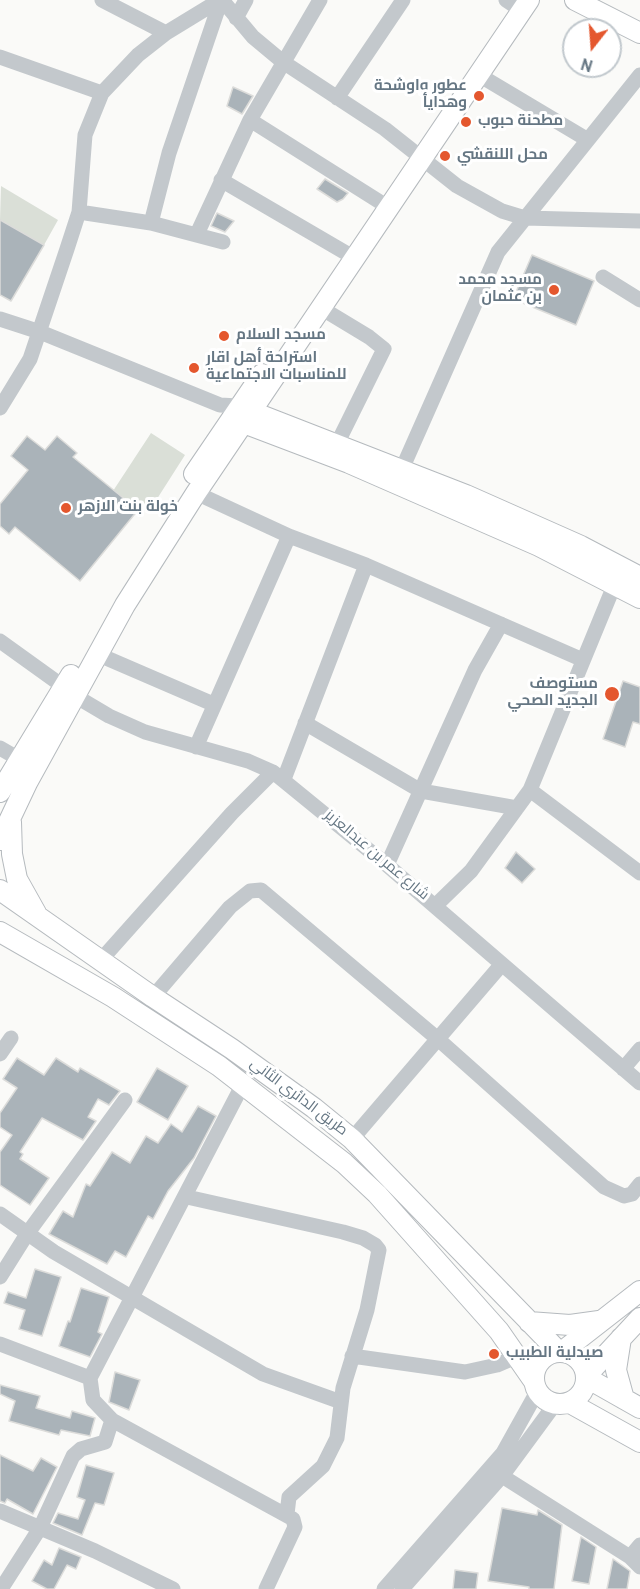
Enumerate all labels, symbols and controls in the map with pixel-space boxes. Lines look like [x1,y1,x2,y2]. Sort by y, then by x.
north arrow [562,18,622,78]
text: N [579,52,596,75]
place label: عطور واوشحة وهدايأ [374,78,467,113]
marker: عطور واوشحة وهدايأ [472,89,486,103]
place label: مطحنة حبوب [478,113,563,131]
marker: مطحنة حبوب [459,115,473,129]
place label: محل اللنقشي [457,147,548,165]
marker: محل اللنقشي [438,149,452,163]
place label: مسجد محمد بن عثمان [459,272,542,307]
marker: مسجد محمد بن عثمان [547,283,561,297]
place label: مسجد السلام [236,327,326,345]
marker: مسجد السلام [217,329,231,343]
place label: استراحة أهل اقار للمناسبات الاجتماعية [206,350,347,385]
marker: استراحة أهل اقار للمناسبات الاجتماعية [187,361,201,375]
place label: خولة بنت الازهر [78,499,178,517]
marker: خولة بنت الازهر [59,501,73,515]
place label: مستوصف الجديد الصحي [507,676,598,711]
marker: مستوصف الجديد الصحي [603,685,621,703]
street label: شارع عمر بن عبدالعزيز [320,807,432,905]
street label: طريق الدائري الثاني [246,1055,350,1141]
place label: صيدلية الطبيب [506,1345,603,1363]
marker: صيدلية الطبيب [487,1347,501,1361]

